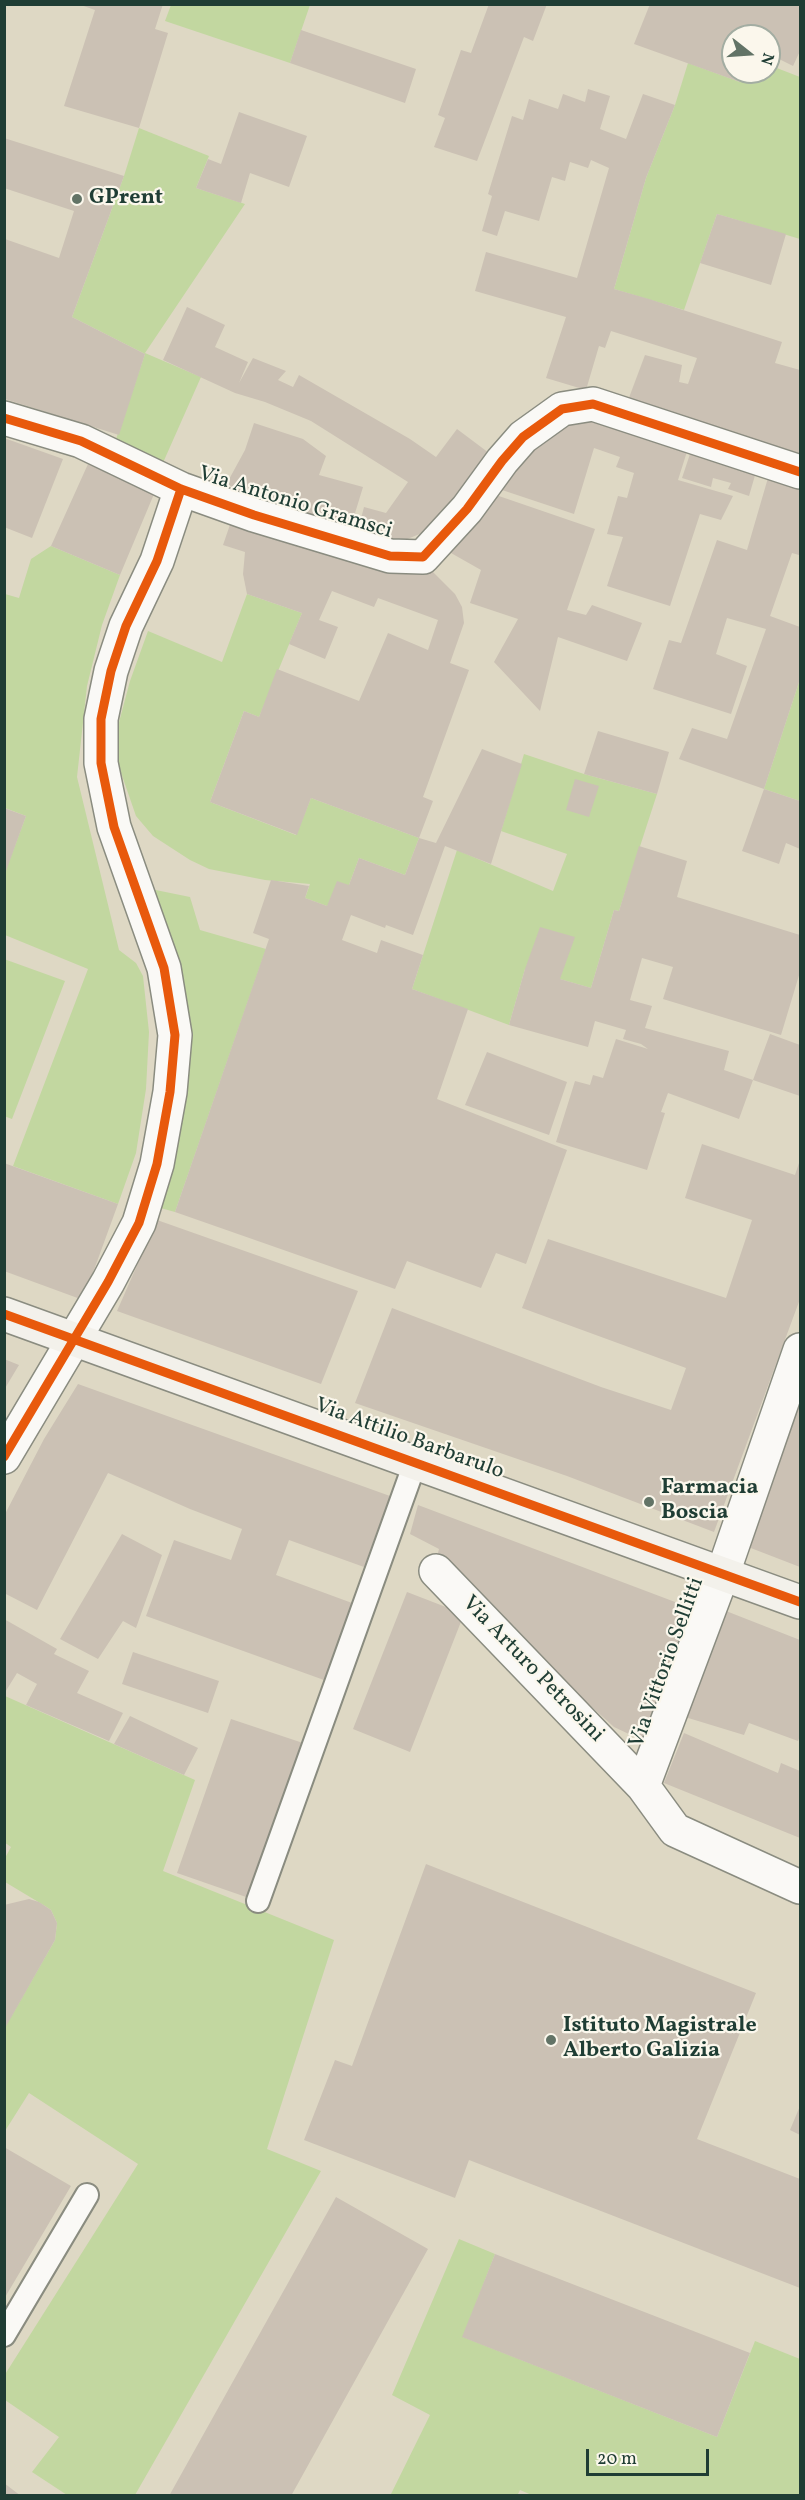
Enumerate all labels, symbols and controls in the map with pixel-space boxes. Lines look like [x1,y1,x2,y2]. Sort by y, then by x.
north arrow [721,24,781,84]
text: N [754,50,779,67]
place label: GPrent [89,186,163,212]
marker: GPrent [70,192,84,206]
street label: Via Antonio Gramsci [195,462,395,546]
street label: Via Attilio Barbarulo [311,1394,507,1486]
place label: Farmacia Boscia [661,1476,759,1528]
marker: Farmacia Boscia [642,1495,656,1509]
street label: Via Vittorio Sellitti [625,1574,711,1752]
street label: Via Arturo Petrosini [455,1591,609,1749]
place label: Istituto Magistrale Alberto Galizia [563,2014,757,2066]
marker: Istituto Magistrale Alberto Galizia [544,2033,558,2047]
scale bar [589,2437,712,2475]
text: 20 m [597,2447,637,2472]

